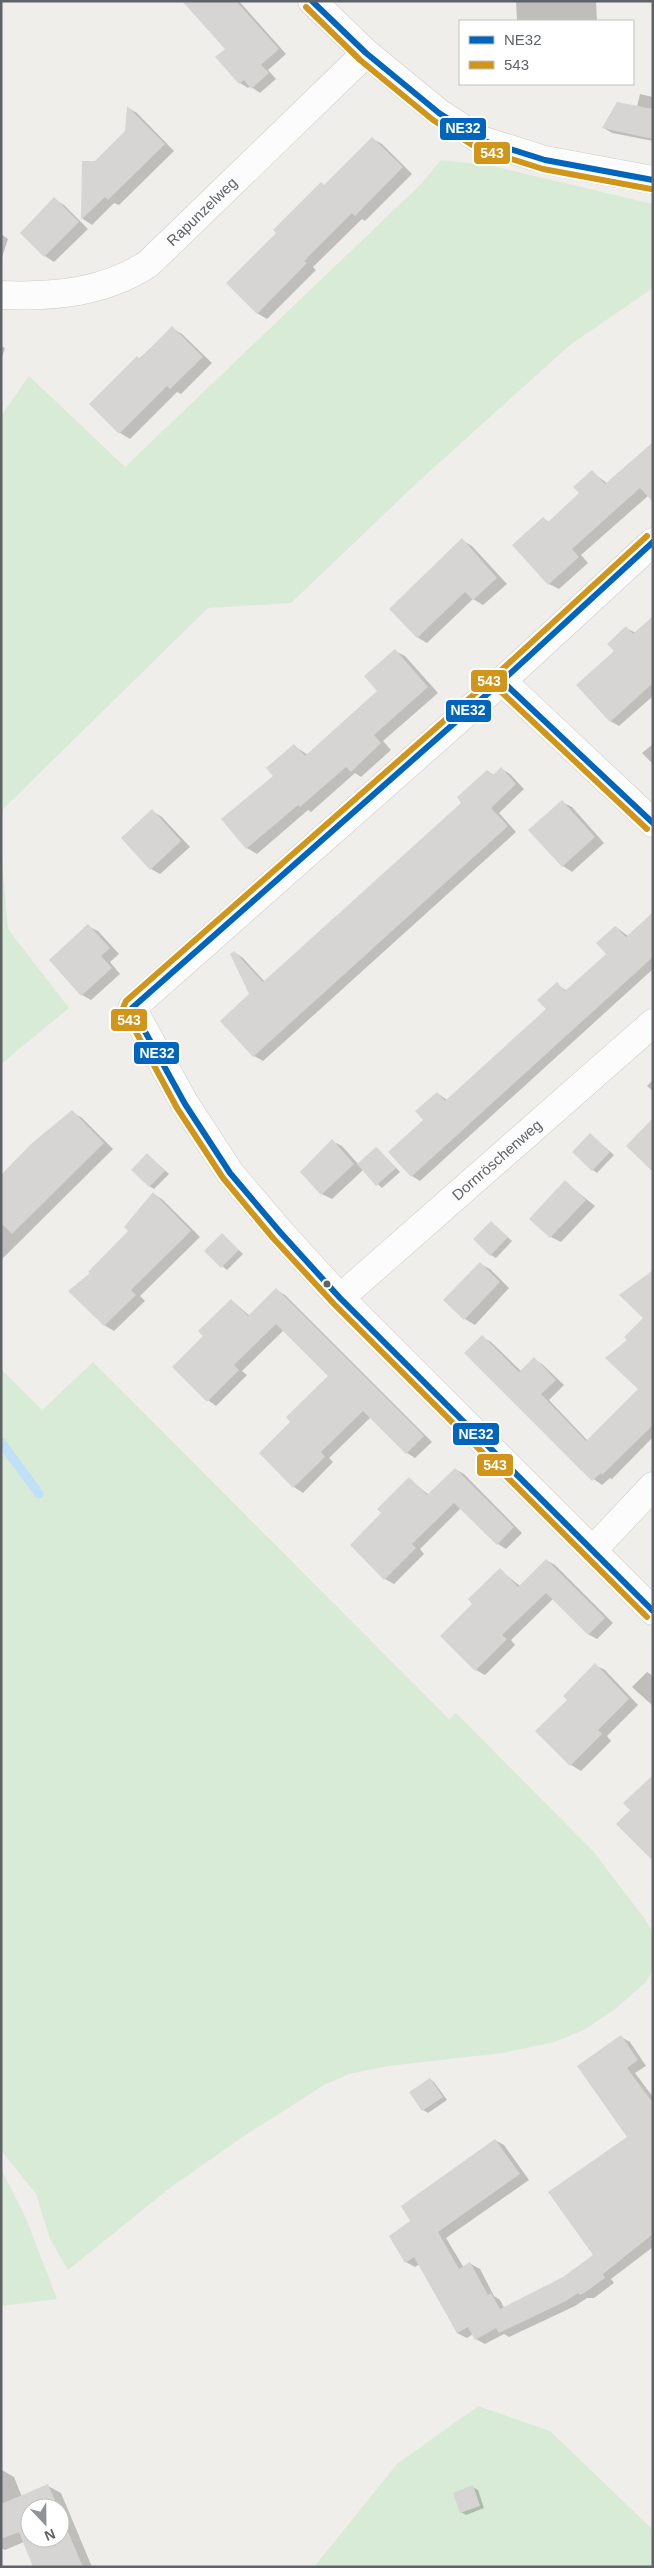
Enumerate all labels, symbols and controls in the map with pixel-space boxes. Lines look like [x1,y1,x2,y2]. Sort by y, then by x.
legend [459,20,634,85]
text: NE32 [504,31,542,48]
text: 543 [504,56,529,73]
line badge: NE32 [439,117,487,141]
text: NE32 [445,120,481,136]
line badge: 543 [473,141,511,165]
text: 543 [480,145,504,161]
street label: Rapunzelweg [163,174,240,249]
line badge: 543 [470,669,508,693]
text: 543 [477,673,501,689]
line badge: NE32 [445,699,492,723]
text: NE32 [450,702,486,718]
line badge: 543 [110,1008,148,1032]
text: 543 [117,1012,141,1028]
line badge: NE32 [133,1041,180,1065]
text: NE32 [139,1045,175,1061]
street label: Dornröschenweg [448,1116,545,1203]
unlabelled marker [322,1279,332,1289]
line badge: NE32 [452,1422,500,1446]
text: NE32 [458,1426,494,1442]
line badge: 543 [476,1453,514,1477]
text: 543 [483,1457,507,1473]
north arrow [20,2498,70,2548]
text: N [42,2526,58,2544]

